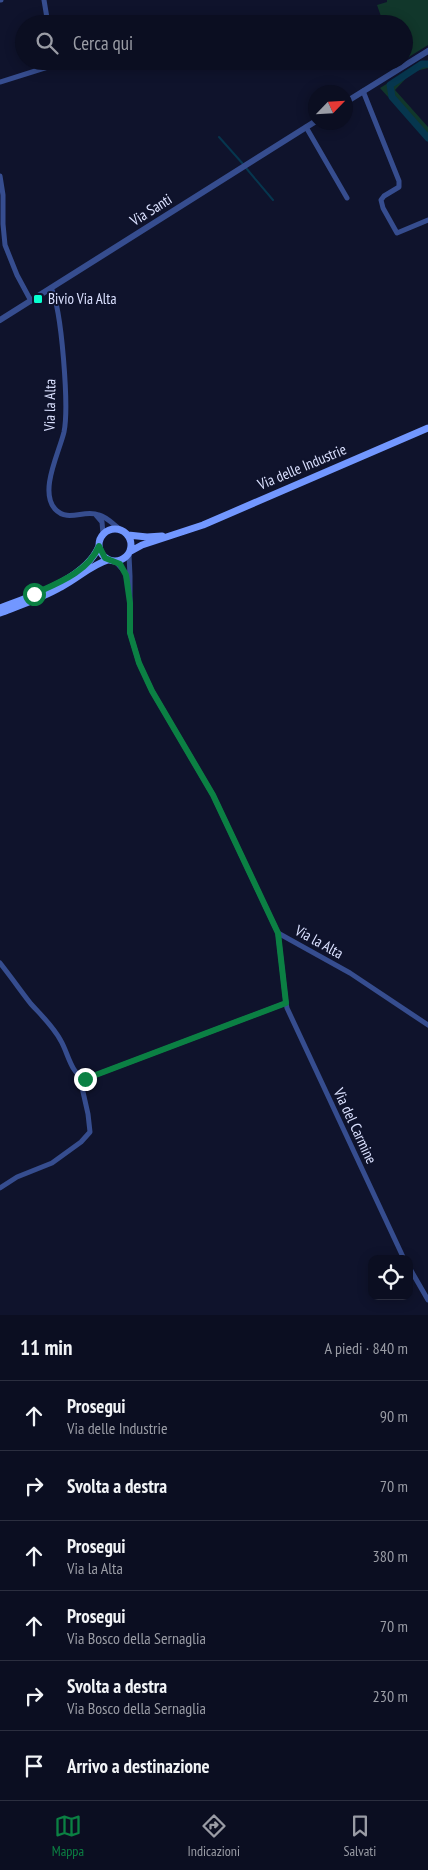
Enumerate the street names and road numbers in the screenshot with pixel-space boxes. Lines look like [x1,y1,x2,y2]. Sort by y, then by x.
street label: Via Santi [125,189,175,230]
street label: Via la Alta [40,379,59,432]
street label: Via delle Industrie [254,439,349,494]
street label: Via la Alta [291,920,347,963]
street label: Via del Carmine [329,1084,381,1167]

